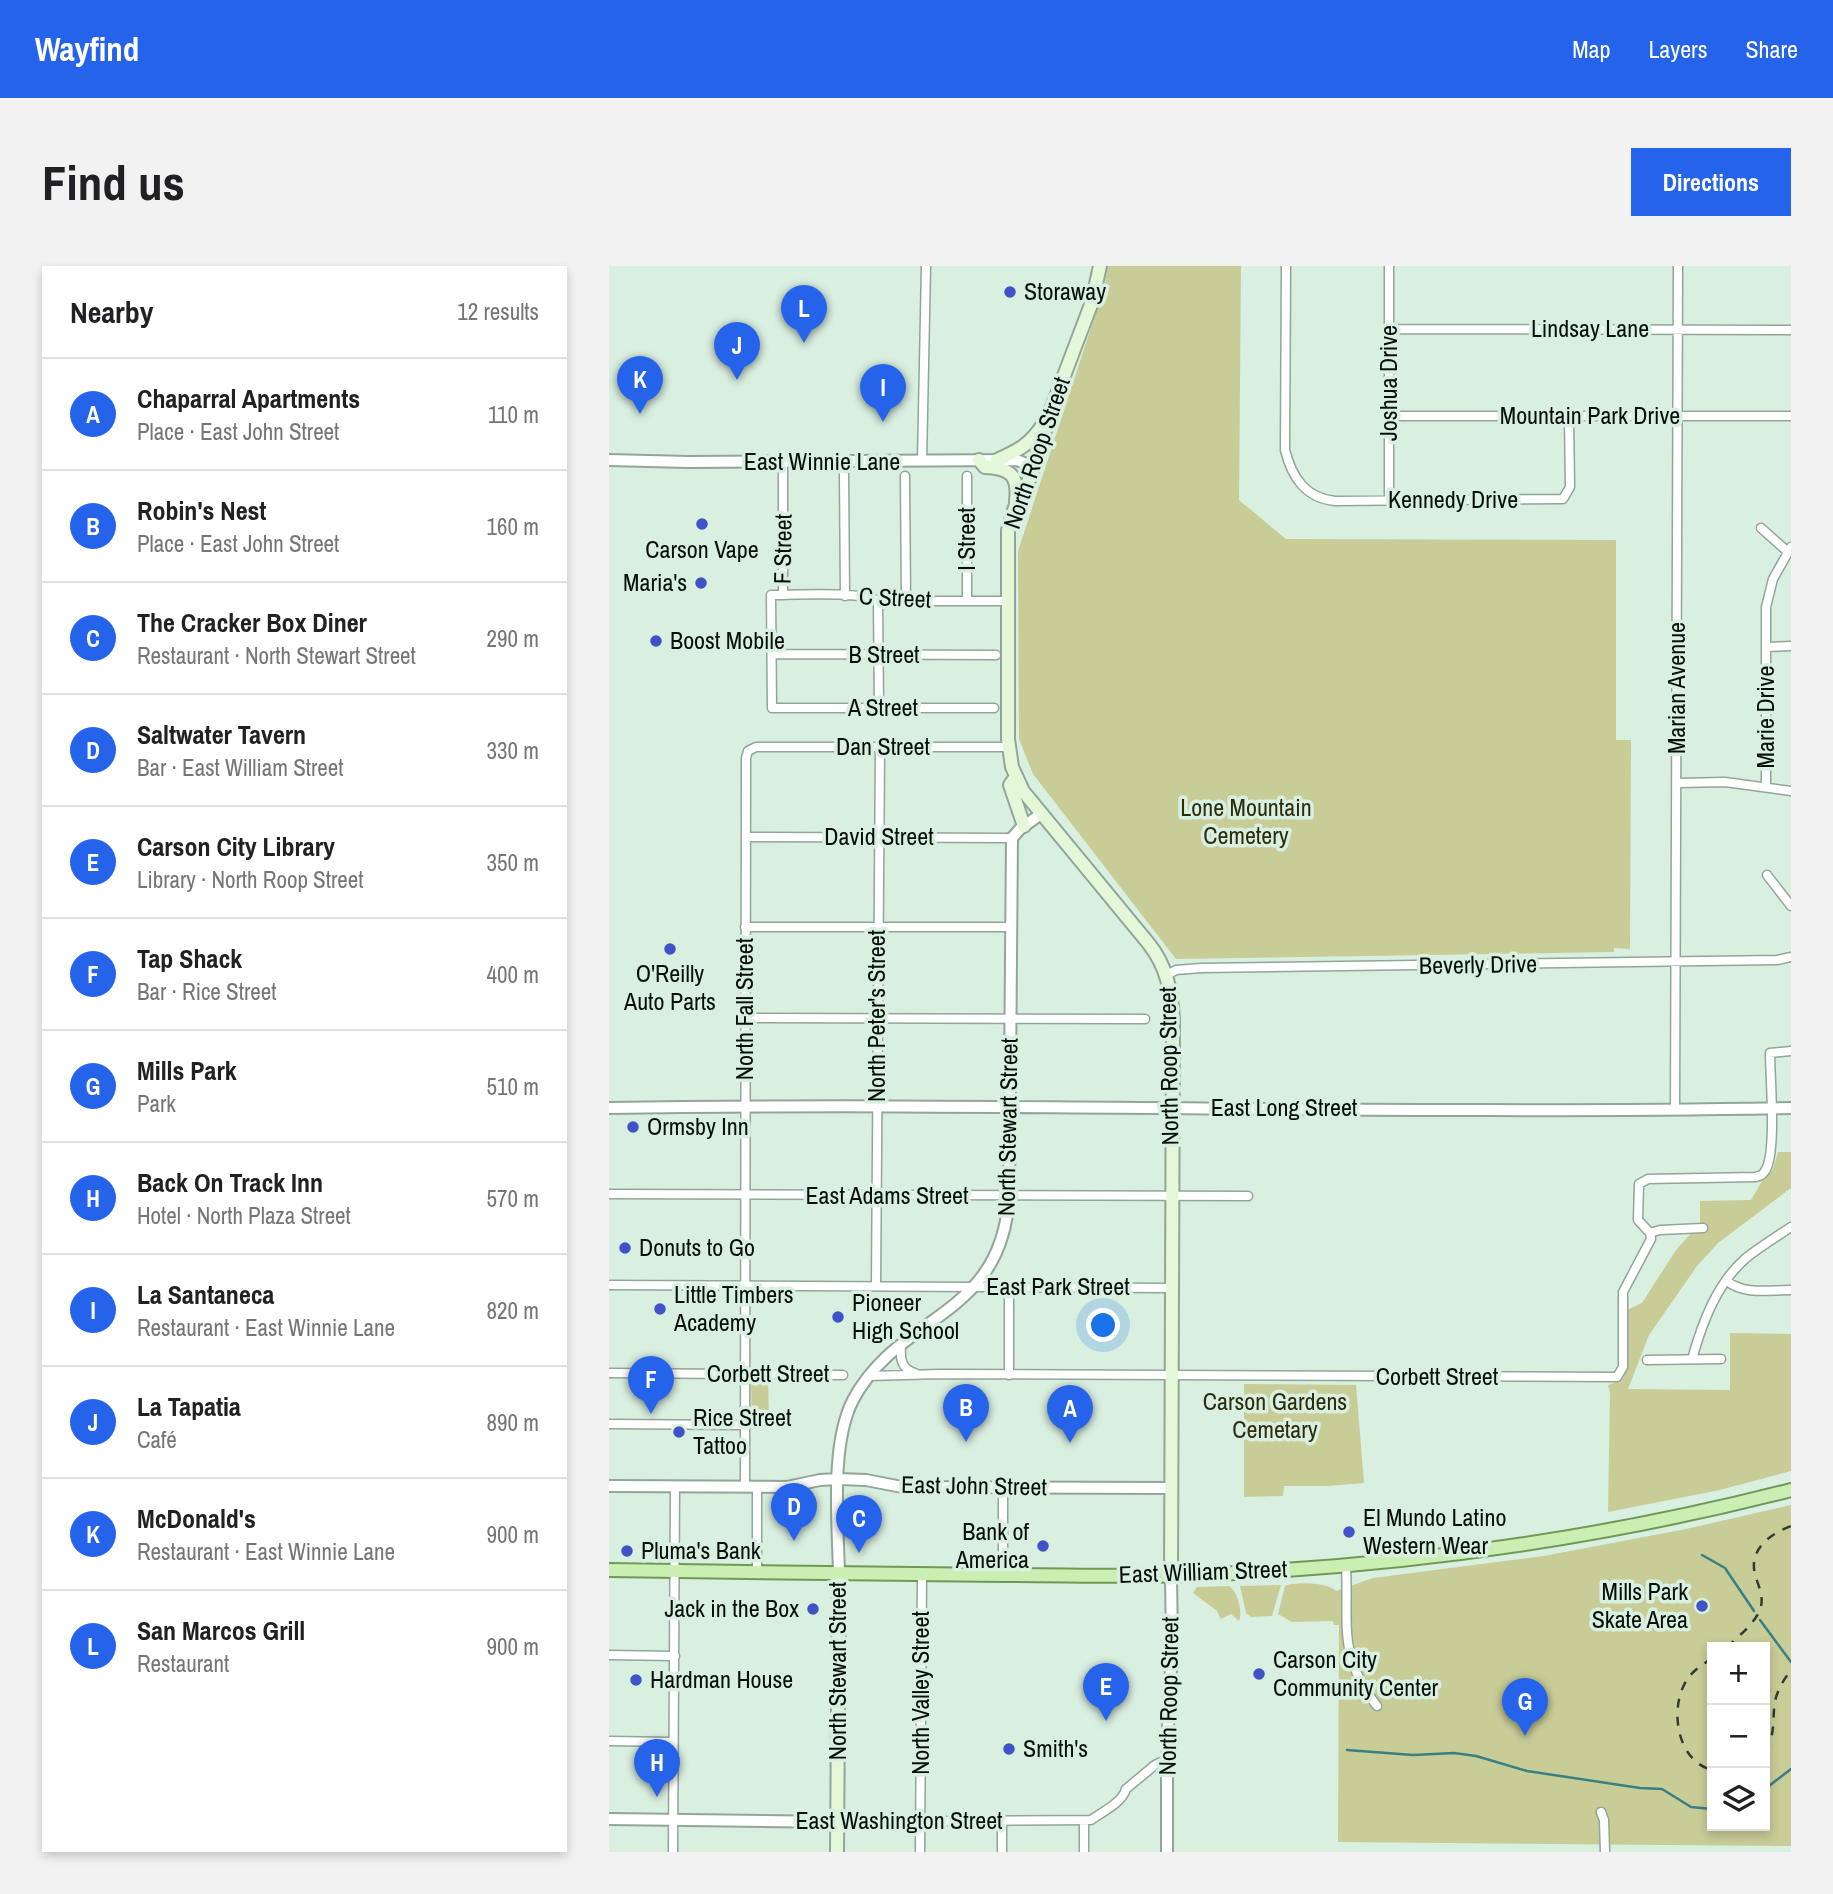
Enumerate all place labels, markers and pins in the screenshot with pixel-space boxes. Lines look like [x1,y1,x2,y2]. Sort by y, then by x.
place label: Storaway [1024,275,1106,307]
marker: Storaway [1002,284,1018,300]
pin: L [781,285,827,343]
pin: J [714,322,760,380]
pin: K [617,356,663,414]
pin: I [860,364,906,422]
marker: Carson Vape [694,516,710,532]
place label: Carson Vape [645,533,759,565]
place label: Maria's [623,566,687,598]
marker: Maria's [693,575,709,591]
place label: Boost Mobile [670,624,785,656]
marker: Boost Mobile [648,633,664,649]
marker: O'Reilly Auto Parts [662,941,678,957]
place label: O'Reilly Auto Parts [623,957,716,1017]
place label: Ormsby Inn [647,1110,749,1142]
marker: Ormsby Inn [625,1119,641,1135]
place label: Donuts to Go [639,1231,755,1263]
marker: Donuts to Go [617,1240,633,1256]
place label: Little Timbers Academy [673,1278,794,1338]
place label: Pioneer High School [852,1286,959,1346]
marker: Little Timbers Academy [652,1301,668,1317]
marker: Pioneer High School [830,1309,846,1325]
pin: F [628,1356,674,1414]
pin: B [943,1384,989,1442]
pin: A [1047,1385,1093,1443]
place label: Rice Street Tattoo [693,1401,792,1461]
marker: Rice Street Tattoo [671,1424,687,1440]
pin: D [771,1483,817,1541]
pin: C [836,1495,882,1553]
place label: El Mundo Latino Western Wear [1363,1501,1506,1561]
place label: Bank of America [955,1515,1030,1575]
marker: El Mundo Latino Western Wear [1341,1524,1357,1540]
place label: Pluma's Bank [641,1534,761,1566]
marker: Bank of America [1035,1538,1051,1554]
marker: Pluma's Bank [619,1543,635,1559]
place label: Mills Park Skate Area [1592,1575,1688,1635]
place label: Jack in the Box [664,1592,799,1624]
marker: Mills Park Skate Area [1694,1598,1710,1614]
marker: Jack in the Box [805,1601,821,1617]
place label: Carson City Community Center [1273,1643,1439,1703]
place label: Hardman House [650,1663,793,1695]
pin: E [1083,1663,1129,1721]
marker: Carson City Community Center [1251,1666,1267,1682]
marker: Hardman House [628,1672,644,1688]
pin: G [1502,1678,1548,1736]
place label: Smith's [1023,1732,1088,1764]
pin: H [634,1739,680,1797]
marker: Smith's [1001,1741,1017,1757]

